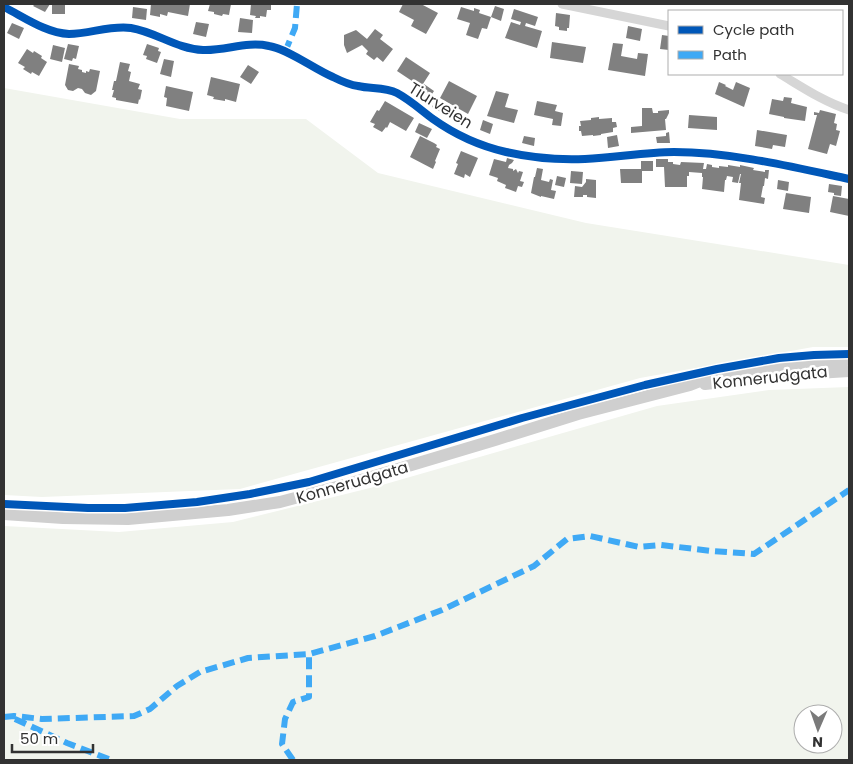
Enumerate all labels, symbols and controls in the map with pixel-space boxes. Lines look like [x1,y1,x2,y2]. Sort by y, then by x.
legend [668,10,843,75]
text: Cycle path [713,19,794,40]
text: Path [713,44,747,65]
street label: Tiurveien [404,77,477,134]
street label: Konnerudgata [711,360,829,395]
street label: Konnerudgata [293,456,411,509]
north arrow [793,704,843,754]
scale bar [12,722,94,754]
text: 50 m [20,728,58,749]
text: N [812,732,823,752]

